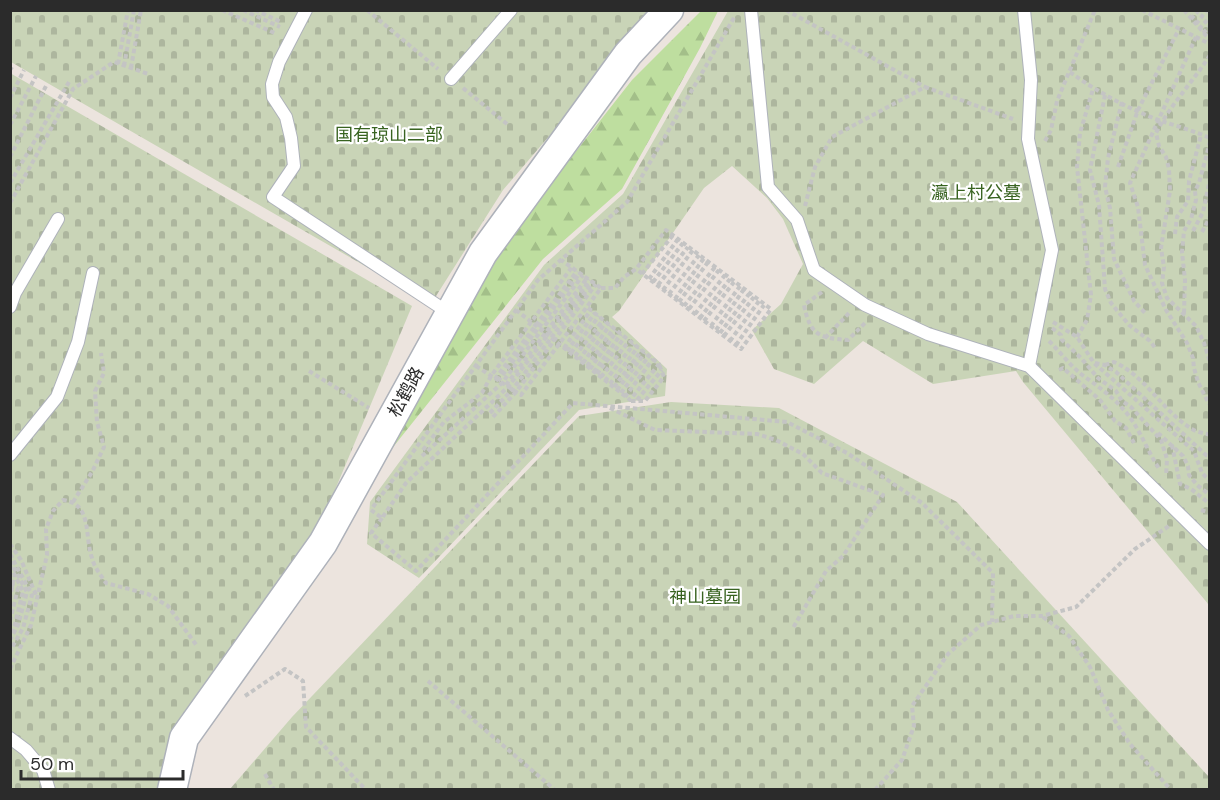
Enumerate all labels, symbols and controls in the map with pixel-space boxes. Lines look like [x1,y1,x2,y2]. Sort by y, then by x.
park label: 国有琼山二部 [335,123,443,147]
park label: 瀛上村公墓 [931,181,1021,205]
street label: 松鹤路 [382,363,430,421]
park label: 神山墓园 [669,585,741,609]
scale bar [21,743,183,781]
text: 50 m [30,752,74,776]

